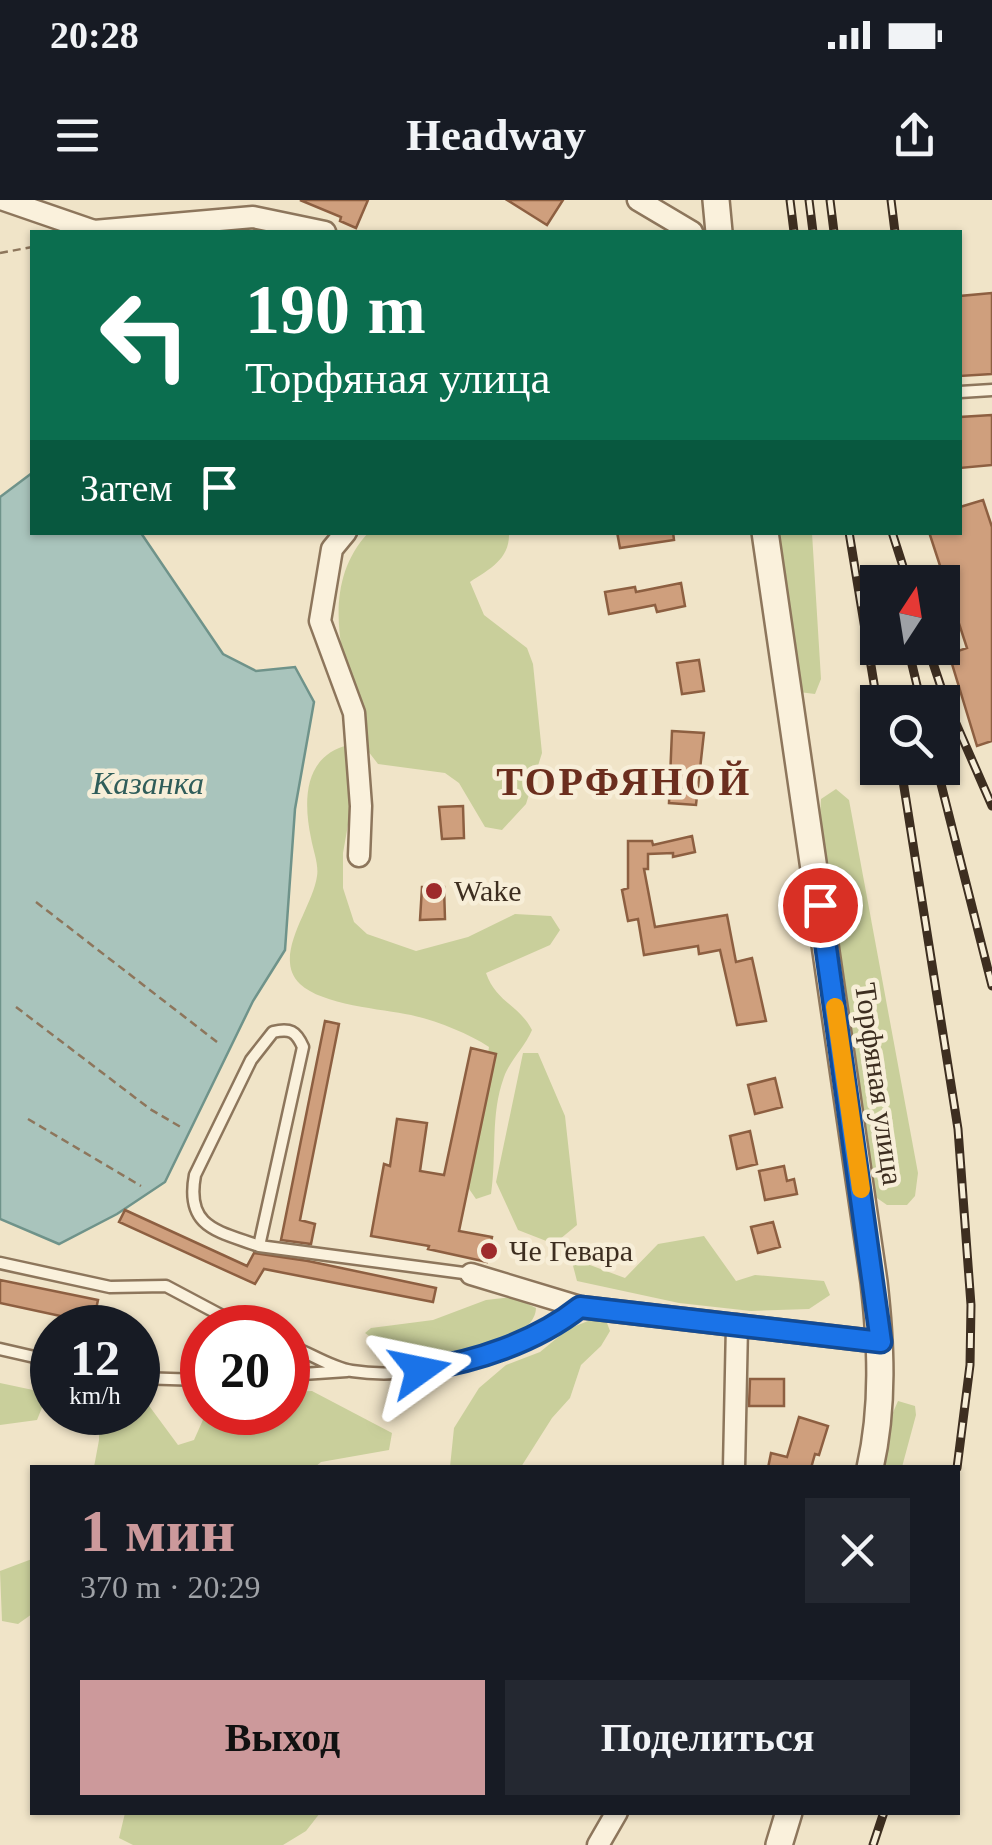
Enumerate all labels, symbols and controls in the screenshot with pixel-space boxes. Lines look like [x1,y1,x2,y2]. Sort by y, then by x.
text: 20:28 [50,14,139,56]
icon: menu [50,108,105,163]
icon: share [887,108,942,163]
text: Headway [406,110,586,160]
icon: left [80,270,210,400]
text: 190 m [245,271,426,348]
text: Торфяная улица [245,353,551,403]
icon: arrive [192,460,247,515]
text: Затем [80,467,172,509]
north arrow [860,565,960,665]
map controls [860,565,960,785]
button: search [860,685,960,785]
district label: ТОРФЯНОЙ [496,759,752,804]
water label: Казанка [91,765,204,801]
pin [778,863,863,948]
place label: Wake [454,874,522,907]
icon: arrive [793,878,848,933]
marker: Wake [423,880,445,902]
street label: Торфяная улица [849,981,910,1187]
place label: Че Гевара [509,1234,633,1267]
marker: Че Гевара [478,1240,500,1262]
speed limit sign: 20 [180,1305,310,1435]
position arrow [368,1318,472,1422]
text: 12 [70,1330,120,1386]
text: km/h [69,1382,121,1409]
text: 1 мин [80,1498,235,1564]
button: close [805,1498,910,1603]
text: 370 m · 20:29 [80,1569,260,1605]
button: Выход [80,1680,485,1795]
button: Поделиться [505,1680,910,1795]

